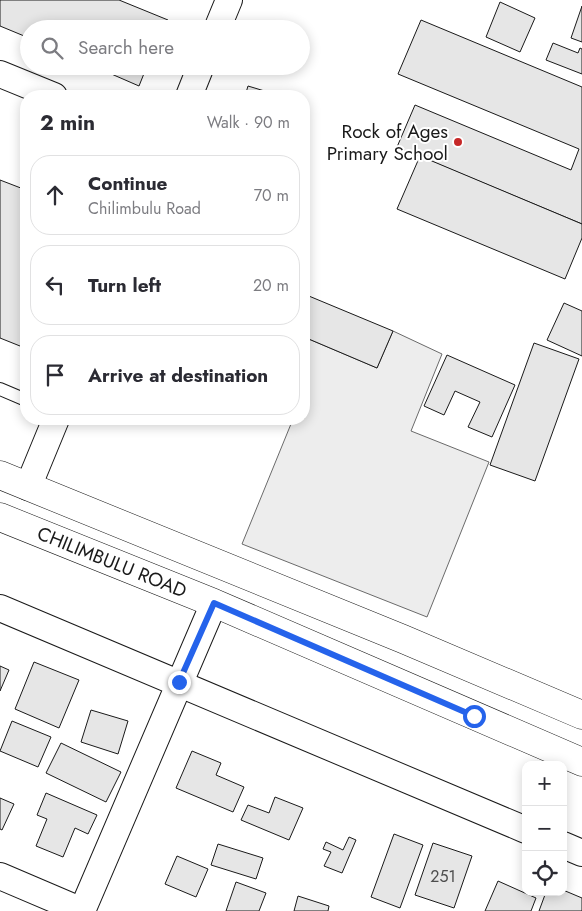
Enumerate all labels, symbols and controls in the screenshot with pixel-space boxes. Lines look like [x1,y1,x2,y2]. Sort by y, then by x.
search box [20,20,310,75]
icon: search [38,34,66,62]
text: Search here [78,34,174,61]
text: 2 min [40,108,95,138]
text: Walk · 90 m [207,111,290,134]
place label: Rock of Ages Primary School [327,118,448,167]
marker: Rock of Ages Primary School [452,136,464,148]
text: Continue [88,170,167,197]
icon: ahead [41,181,69,209]
text: 70 m [254,184,289,207]
text: Chilimbulu Road [88,197,201,220]
icon: left [41,271,69,299]
text: Turn left [88,272,161,299]
text: 20 m [253,274,289,297]
icon: arrive [41,361,69,389]
text: Arrive at destination [88,362,268,389]
street label: CHILIMBULU ROAD [33,520,191,604]
route end [168,671,191,694]
route start [463,705,486,728]
map controls [522,761,567,896]
button: + [522,761,567,806]
button: − [522,806,567,851]
button: locate [522,851,567,896]
house number: 251 [430,865,456,888]

